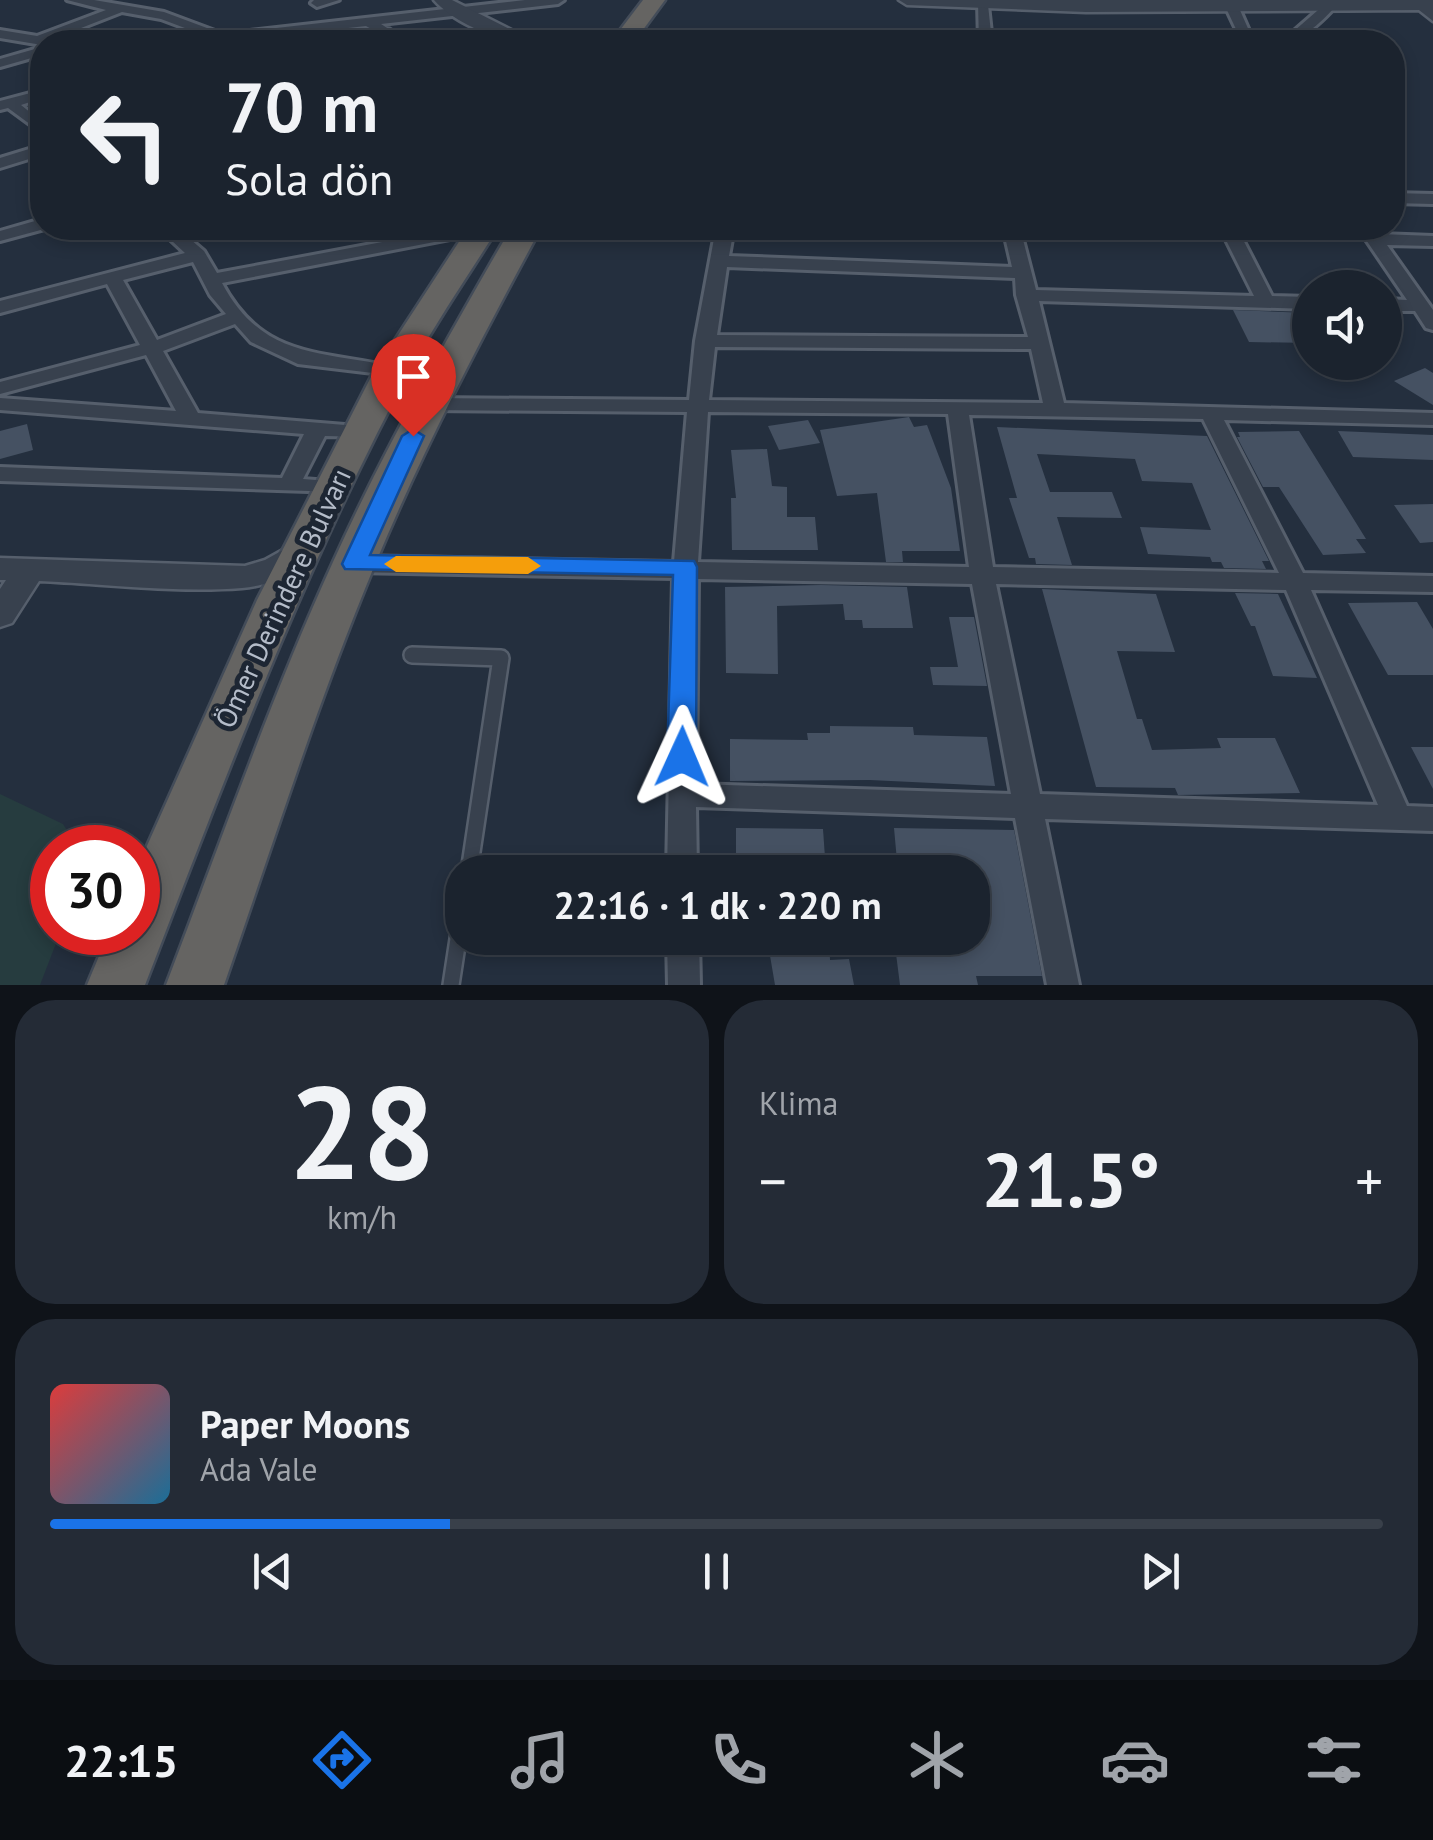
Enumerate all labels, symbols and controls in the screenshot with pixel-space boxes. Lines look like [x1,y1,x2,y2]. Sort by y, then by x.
text: 70 m [225,61,378,151]
icon: left [60,70,190,200]
text: Sola dön [225,149,393,207]
map controls [1292,270,1402,380]
button: sound [1292,270,1402,380]
pin [371,334,456,437]
icon: arrive [386,349,441,404]
street label: Ömer Derindere Bulvarı [206,462,359,734]
position arrow [630,705,734,809]
speed limit sign: 30 [30,825,160,955]
text: 22:16 · 1 dk · 220 m [553,880,882,929]
text: 28 [288,1047,436,1215]
text: Klima [759,1082,838,1124]
text: 21.5° [982,1131,1160,1228]
text: − [759,1145,787,1216]
text: + [1355,1145,1383,1216]
text: km/h [327,1196,397,1238]
text: Paper Moons [200,1399,410,1448]
text: Ada Vale [200,1448,317,1490]
icon: previous [245,1544,300,1599]
icon: pause [689,1544,744,1599]
icon: next [1133,1544,1188,1599]
icon: directions [307,1725,377,1795]
icon: music [505,1725,575,1795]
icon: phone [704,1725,774,1795]
icon: climate [902,1725,972,1795]
icon: car [1100,1725,1170,1795]
icon: filters [1299,1725,1369,1795]
text: 22:15 [64,1731,178,1789]

